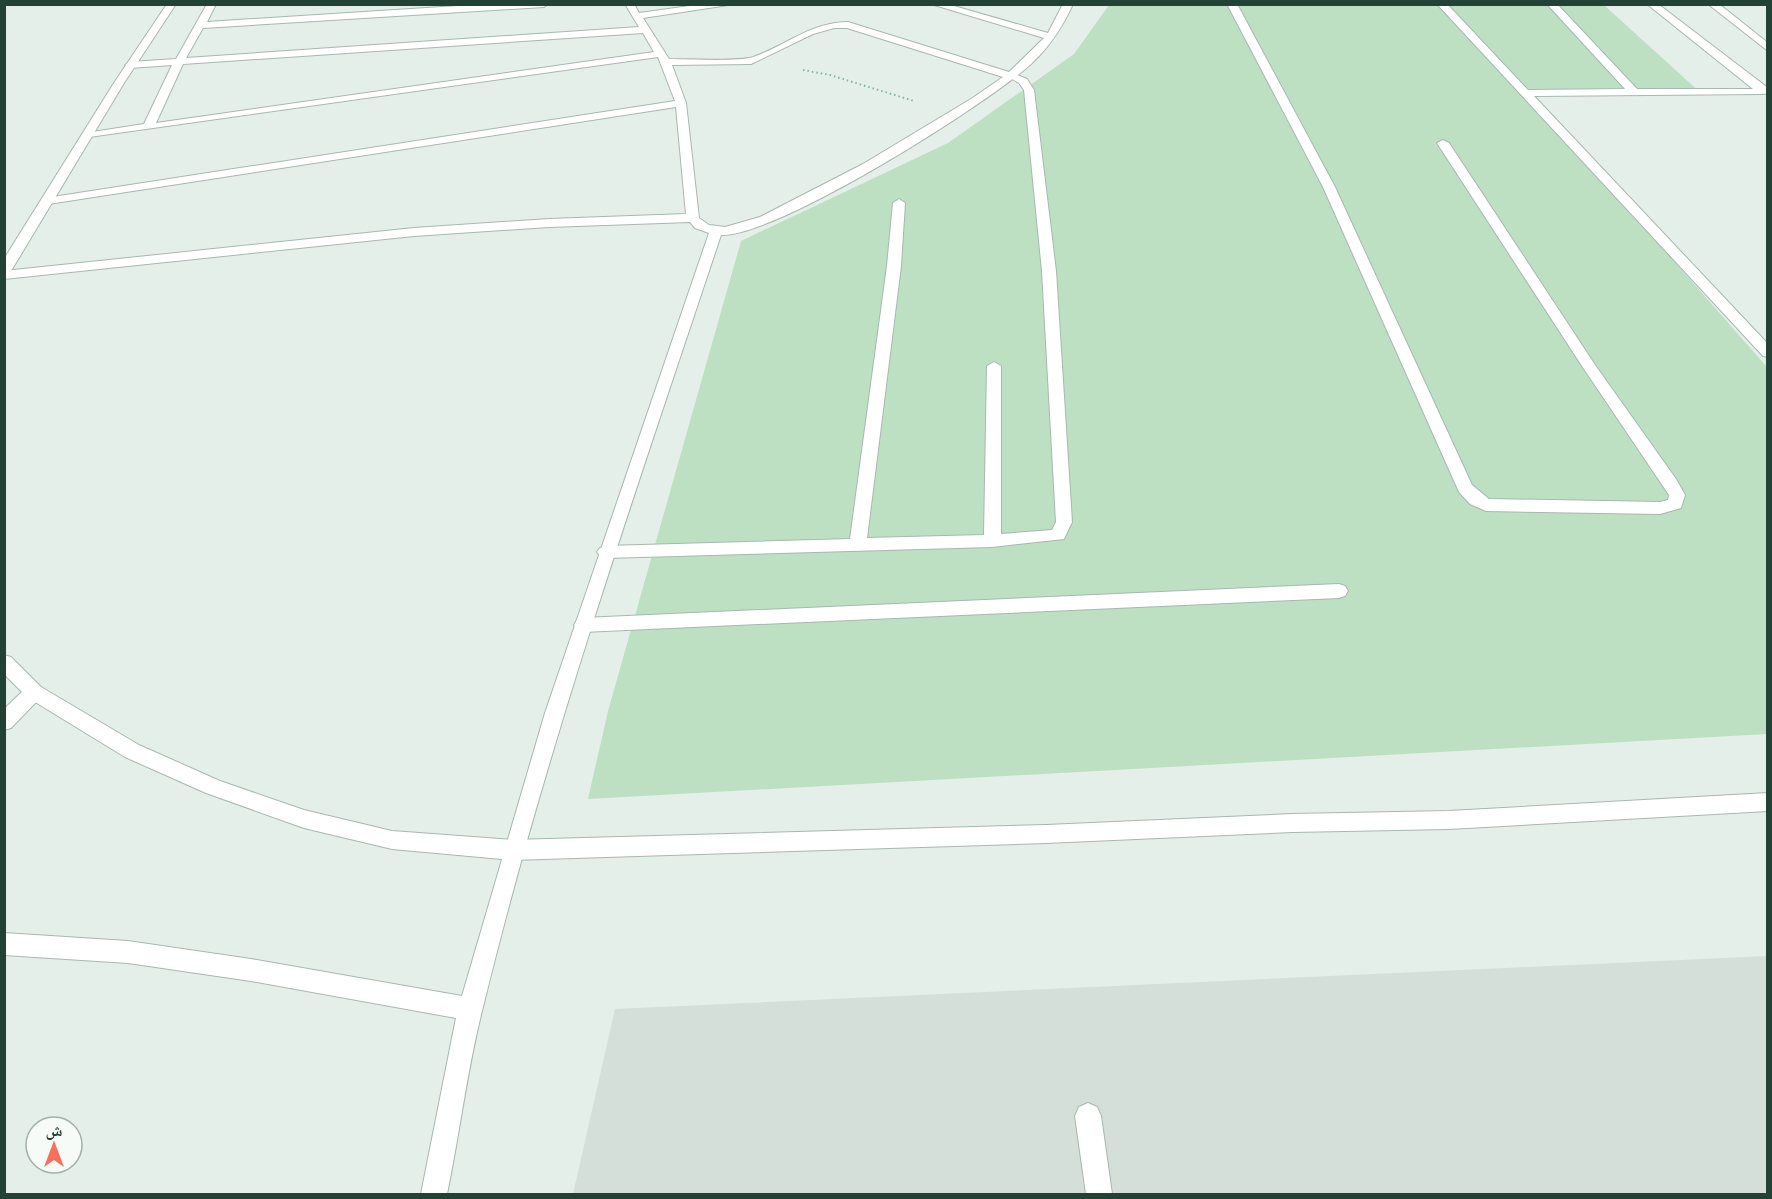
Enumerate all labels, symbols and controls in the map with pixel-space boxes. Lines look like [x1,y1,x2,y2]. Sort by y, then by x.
north arrow [24,1115,84,1175]
text: ش [46,1121,63,1140]

